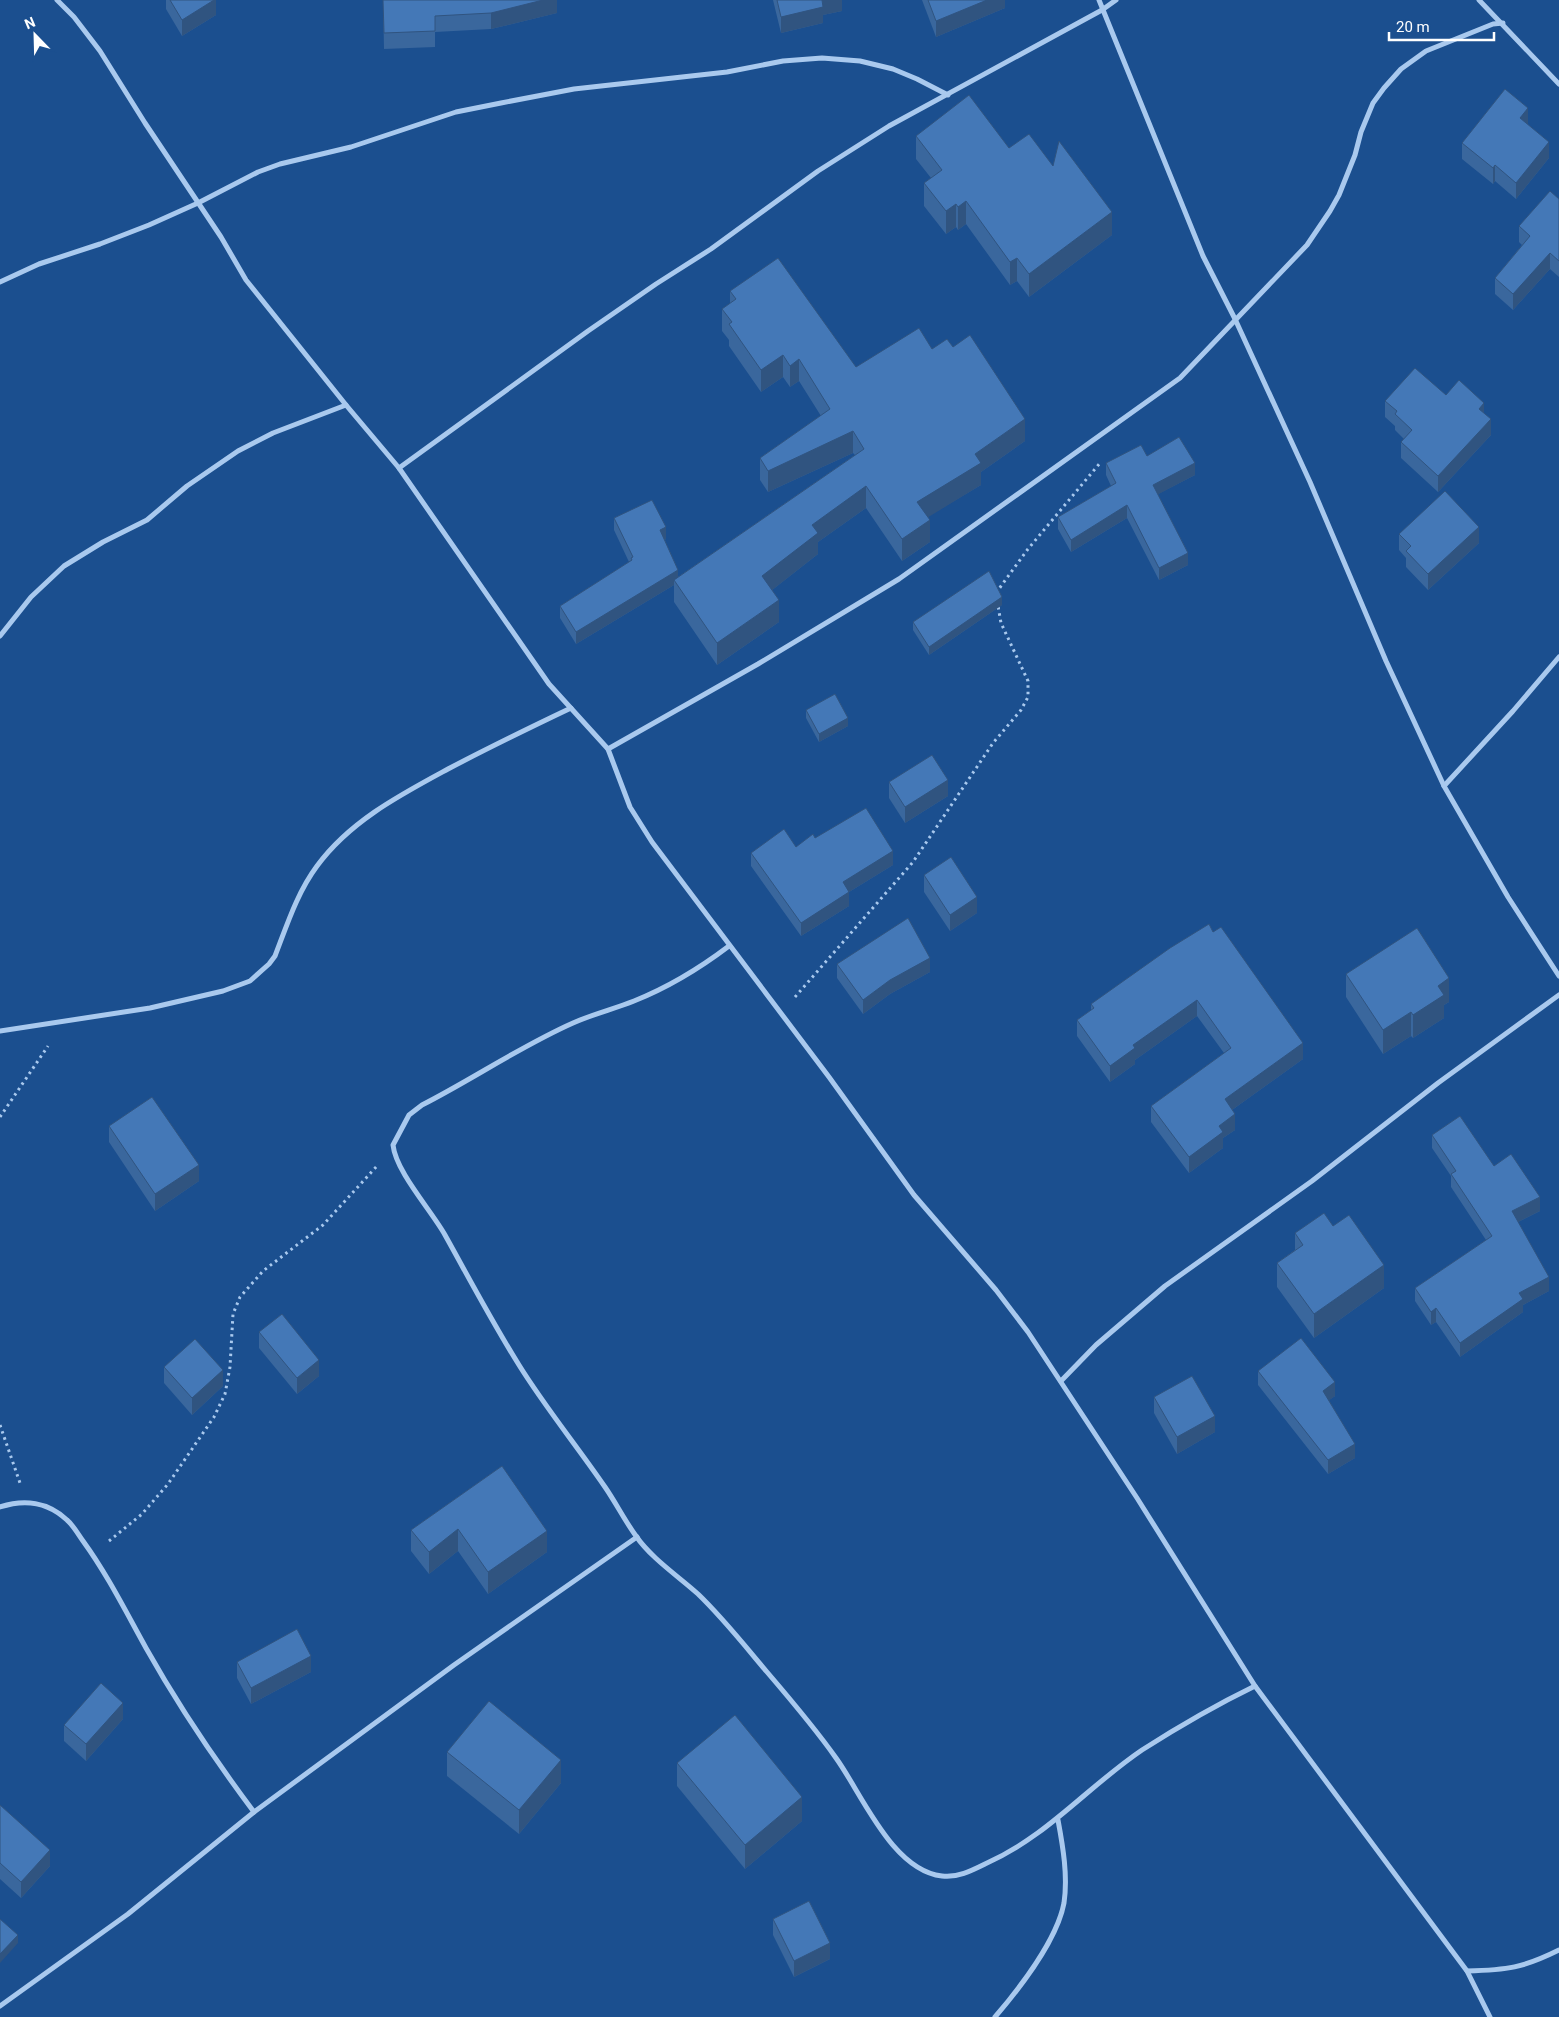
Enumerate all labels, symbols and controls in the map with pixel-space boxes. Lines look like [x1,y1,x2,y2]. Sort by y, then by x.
north arrow [10,10,60,60]
scale bar [1389,10,1494,42]
text: N [22,14,38,32]
text: 20 m [1396,18,1430,36]

